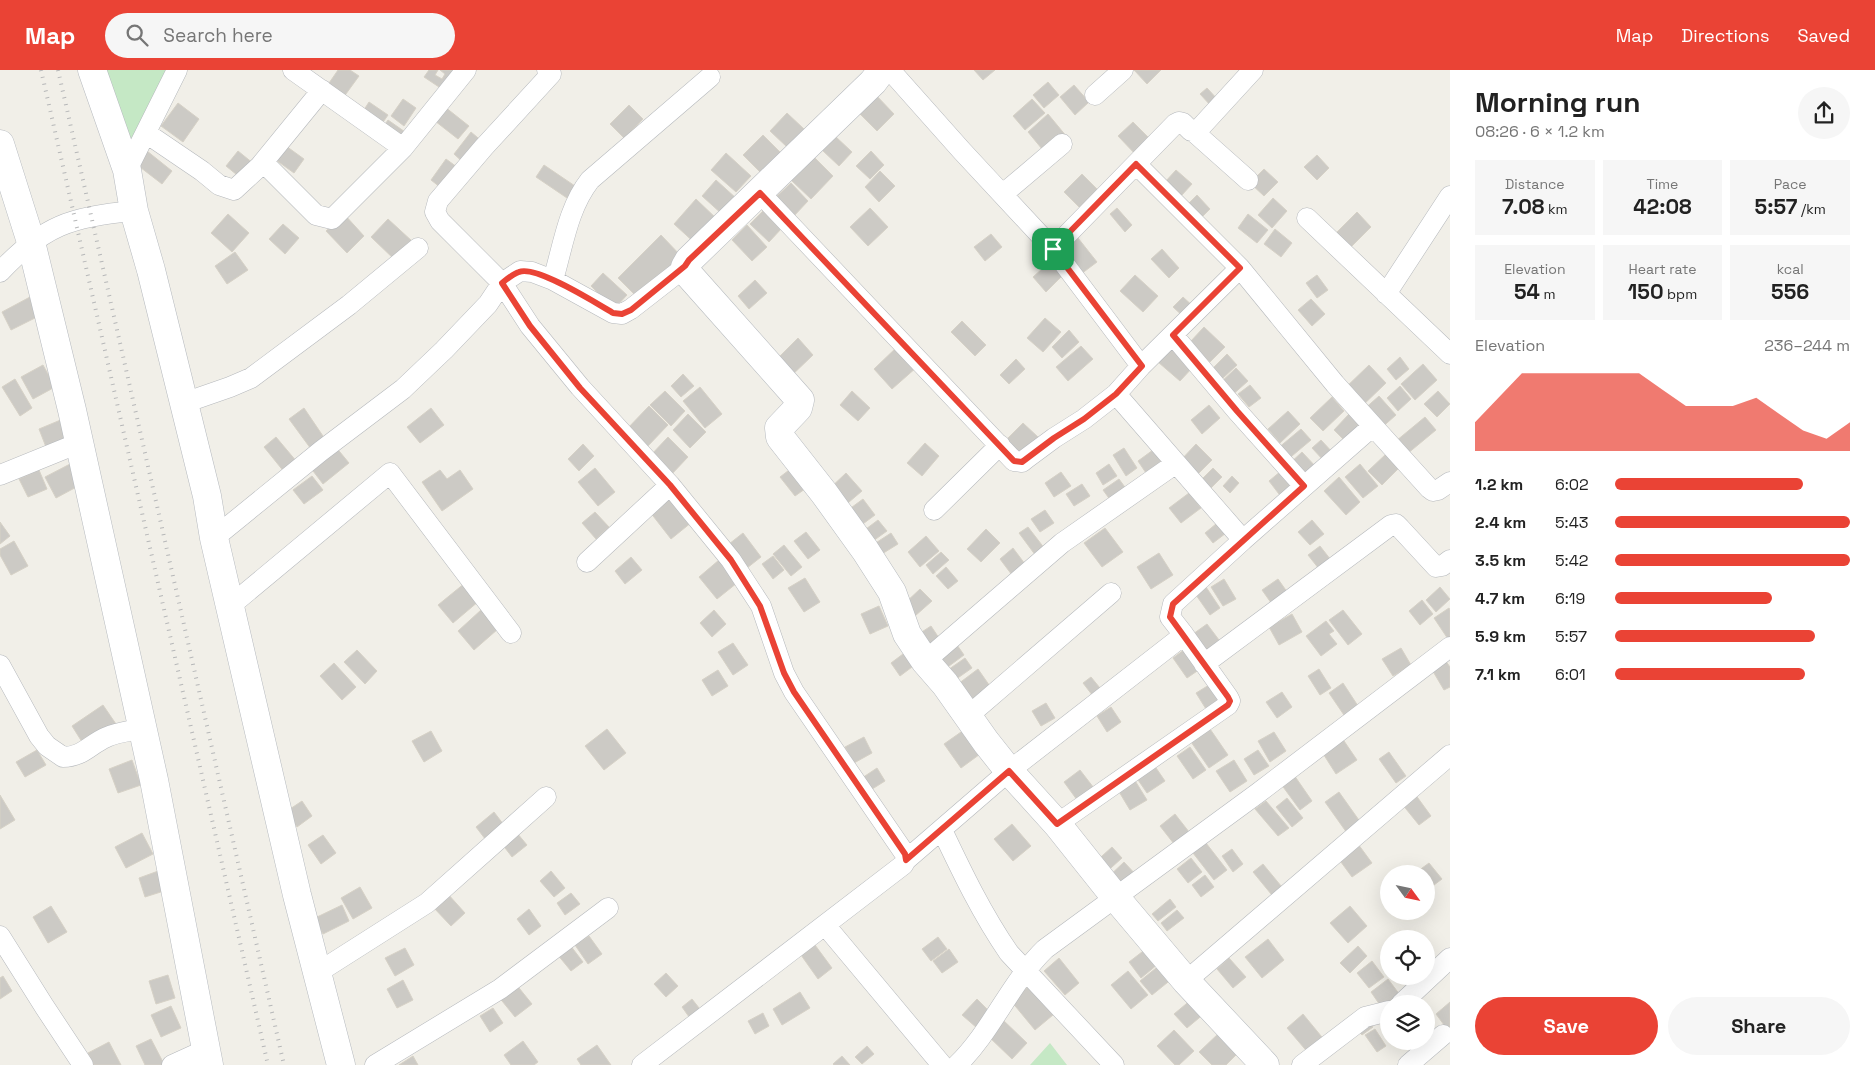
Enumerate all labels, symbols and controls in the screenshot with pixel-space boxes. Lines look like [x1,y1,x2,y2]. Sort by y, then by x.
search box [105,13,455,58]
text: Map [25,20,75,51]
icon: search [123,21,151,49]
text: Search here [163,23,273,48]
text: Map [1616,24,1653,47]
text: Directions [1681,24,1770,47]
text: Saved [1798,24,1850,47]
text: Morning run [1475,84,1640,120]
button: share [1798,87,1850,139]
text: 08:26 · 6 × 1.2 km [1475,121,1605,142]
text: Distance [1505,175,1565,193]
text: Time [1647,175,1678,193]
text: Pace [1774,175,1807,193]
text: 7.08 [1502,193,1544,220]
text: 42:08 [1633,193,1692,220]
text: 5:57 [1755,193,1797,220]
text: km [1544,200,1568,218]
text: /km [1797,200,1826,218]
pin [1032,228,1074,270]
icon: arrive [1039,235,1067,263]
text: Elevation [1504,260,1566,278]
text: Heart rate [1629,260,1696,278]
text: kcal [1777,260,1804,278]
text: 54 [1514,278,1540,305]
text: 150 [1628,278,1664,305]
text: 556 [1771,278,1809,305]
text: m [1540,285,1556,303]
text: bpm [1664,285,1697,303]
text: Elevation [1475,335,1545,356]
text: 236–244 m [1764,335,1850,356]
text: 1.2 km [1475,474,1523,495]
text: 6:02 [1555,474,1589,495]
text: 2.4 km [1475,512,1526,533]
text: 5:43 [1555,512,1588,533]
text: 3.5 km [1475,550,1526,571]
text: 5:42 [1555,550,1588,571]
text: 4.7 km [1475,588,1525,609]
text: 6:19 [1555,588,1585,609]
text: 5.9 km [1475,626,1526,647]
text: 5:57 [1555,626,1587,647]
text: 7.1 km [1475,664,1521,685]
text: 6:01 [1555,664,1586,685]
north arrow [1380,865,1435,920]
map controls [1380,865,1435,1050]
button: locate [1380,930,1435,985]
button: layers [1380,995,1435,1050]
button: Save [1475,997,1658,1055]
button: Share [1668,997,1850,1055]

